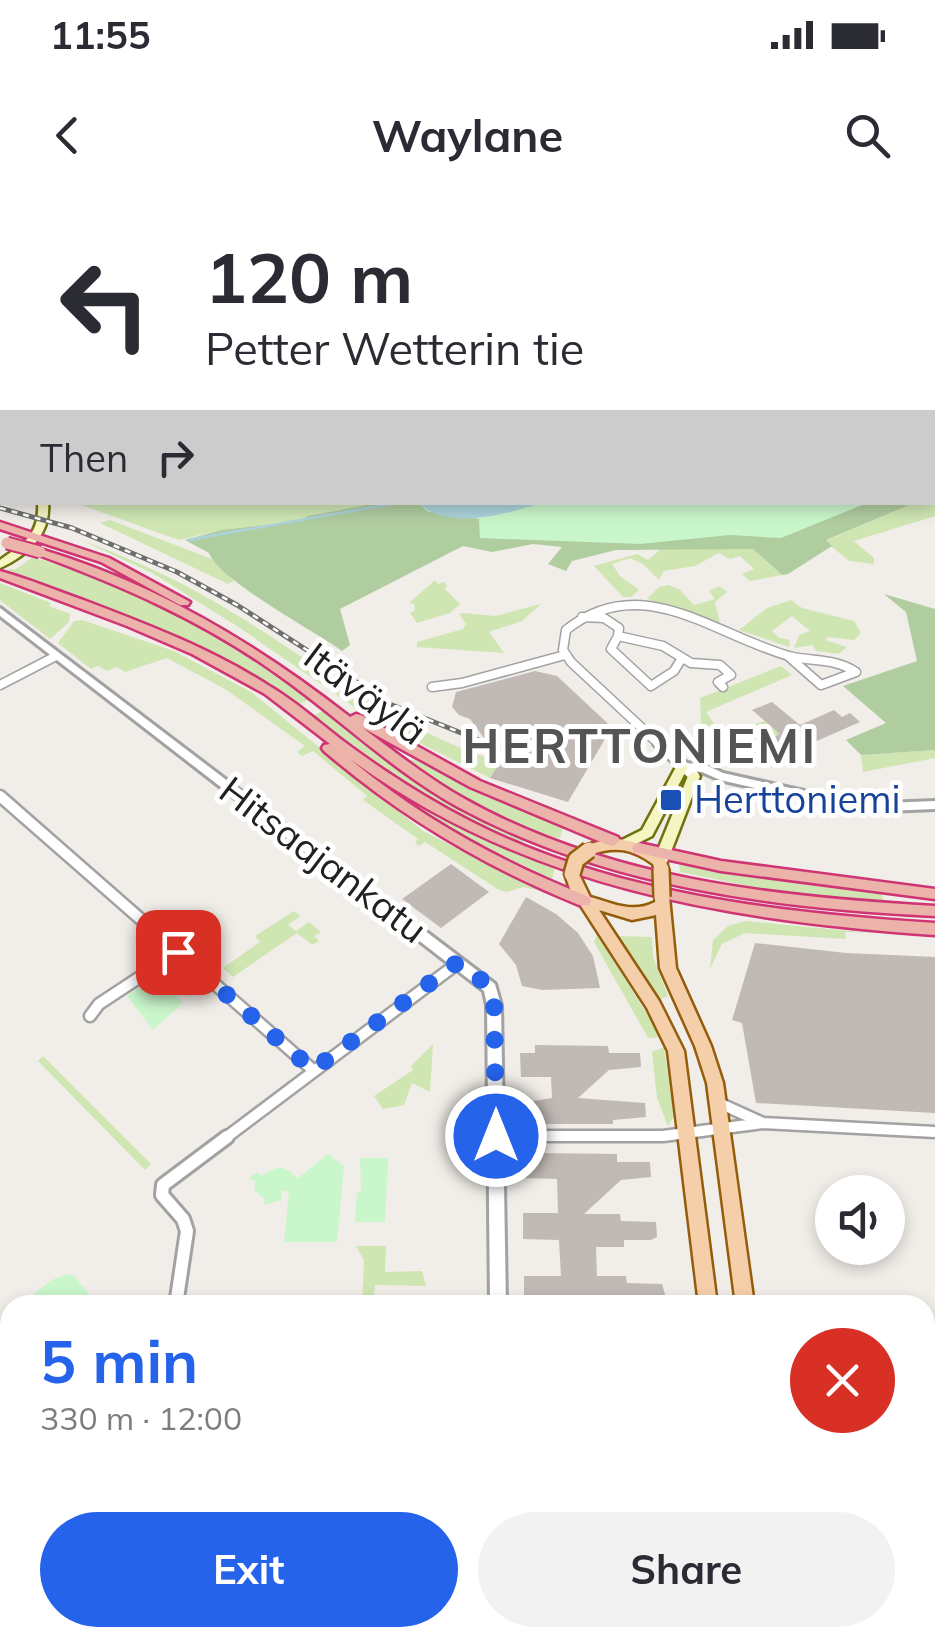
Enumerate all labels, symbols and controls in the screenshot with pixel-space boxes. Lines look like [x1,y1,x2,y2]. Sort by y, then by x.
text: 11:55 [50,11,151,59]
text: Waylane [372,107,563,163]
icon: back [40,108,95,163]
icon: search [840,108,895,163]
text: 120 m [205,233,413,321]
icon: left [40,240,170,370]
text: Petter Wetterin tie [205,320,584,376]
icon: right [148,430,203,485]
text: Then [40,434,128,482]
street label: Itäväylä [295,632,436,755]
district label: HERTTONIEMI [462,715,818,775]
street label: Hitsaajankatu [210,766,437,953]
place label: Herttoniemi [694,775,901,823]
marker: Herttoniemi [658,787,684,813]
pin [136,910,221,995]
icon: arrive [151,925,206,980]
position arrow [444,1084,548,1188]
map controls [815,1175,905,1265]
button: sound [815,1175,905,1265]
text: 5 min [40,1323,198,1398]
button: close [790,1328,895,1433]
text: 330 m · 12:00 [40,1398,242,1438]
button: Exit [40,1512,458,1627]
button: Share [478,1512,895,1627]

